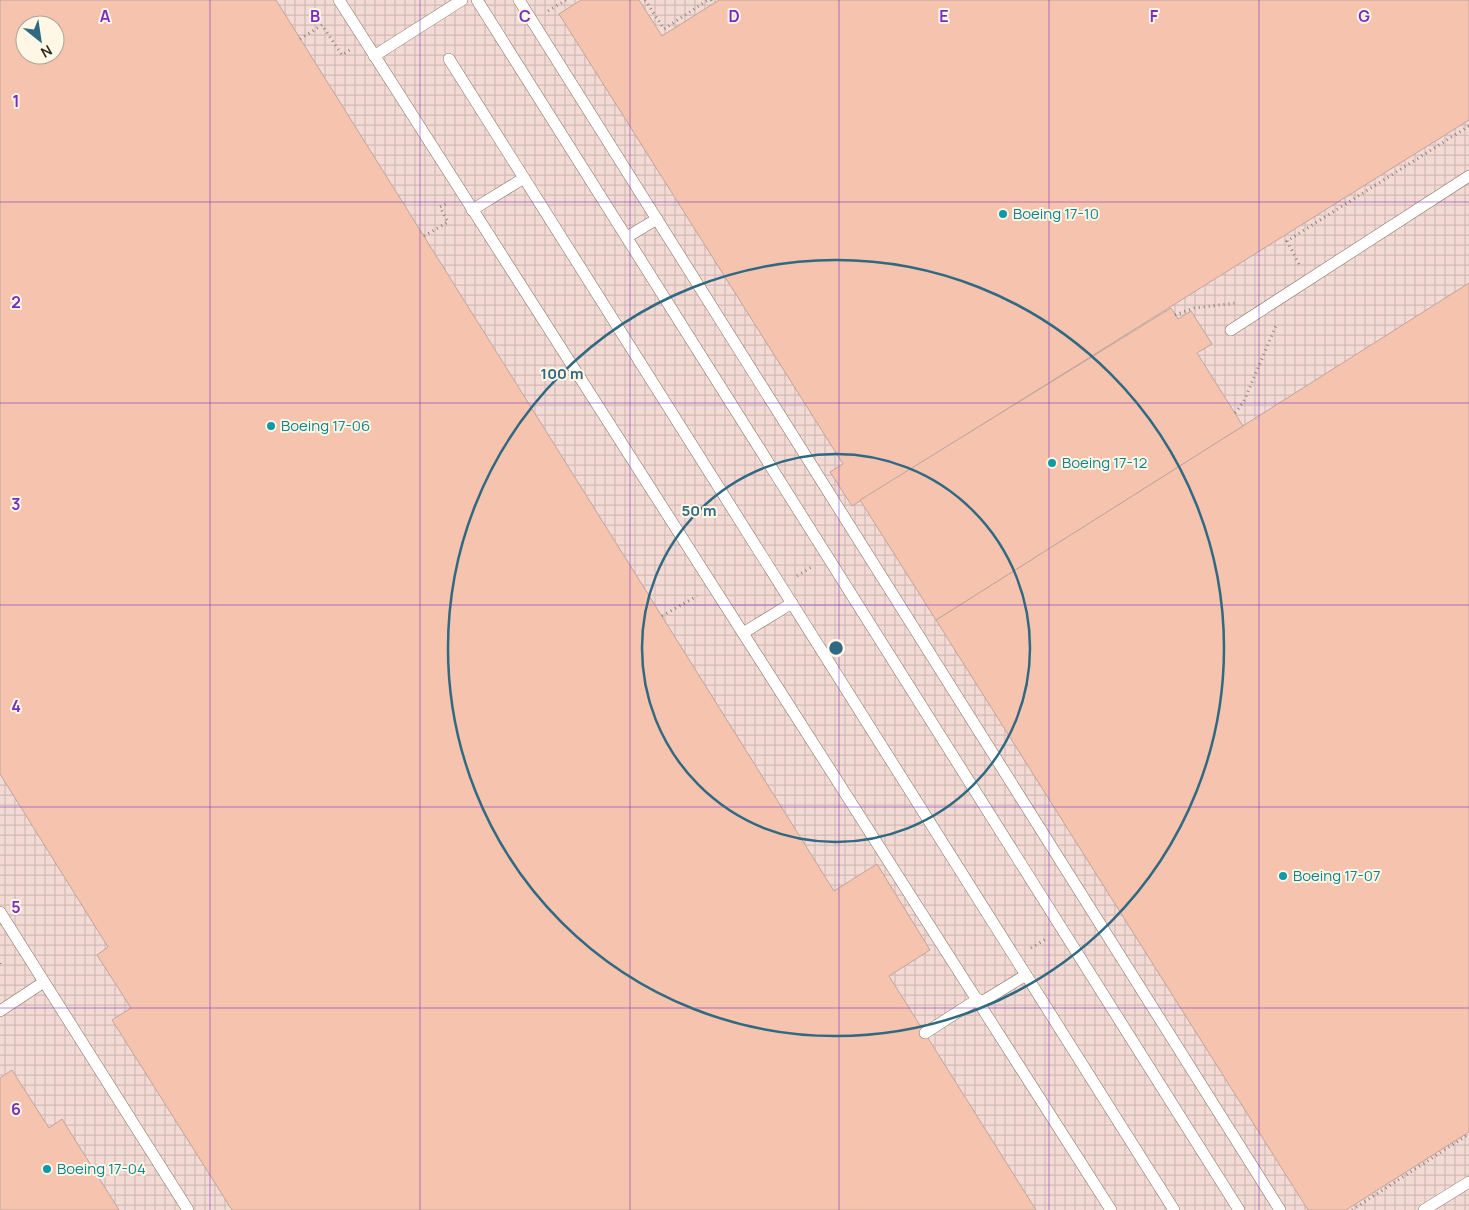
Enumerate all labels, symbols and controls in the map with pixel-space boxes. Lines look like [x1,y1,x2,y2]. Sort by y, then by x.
text: A [100,5,111,27]
text: B [310,5,320,27]
text: C [519,5,531,27]
text: D [728,5,740,27]
text: E [939,5,949,27]
text: F [1150,5,1159,27]
text: G [1358,5,1370,27]
north arrow [15,15,65,65]
text: N [38,41,56,62]
text: 1 [12,90,20,112]
place label: Boeing 17-10 [1013,203,1099,224]
marker: Boeing 17-10 [997,208,1009,220]
text: 2 [11,291,21,313]
text: 100 m [541,363,583,384]
place label: Boeing 17-06 [281,415,370,436]
marker: Boeing 17-06 [265,420,277,432]
place label: Boeing 17-12 [1062,452,1147,473]
marker: Boeing 17-12 [1046,457,1058,469]
text: 3 [11,493,21,515]
text: 50 m [681,500,717,521]
centre of rings [827,639,845,657]
text: 4 [11,695,21,717]
place label: Boeing 17-07 [1293,865,1381,886]
marker: Boeing 17-07 [1277,870,1289,882]
text: 5 [11,896,21,918]
text: 6 [11,1098,21,1120]
place label: Boeing 17-04 [57,1158,146,1179]
marker: Boeing 17-04 [41,1163,53,1175]

